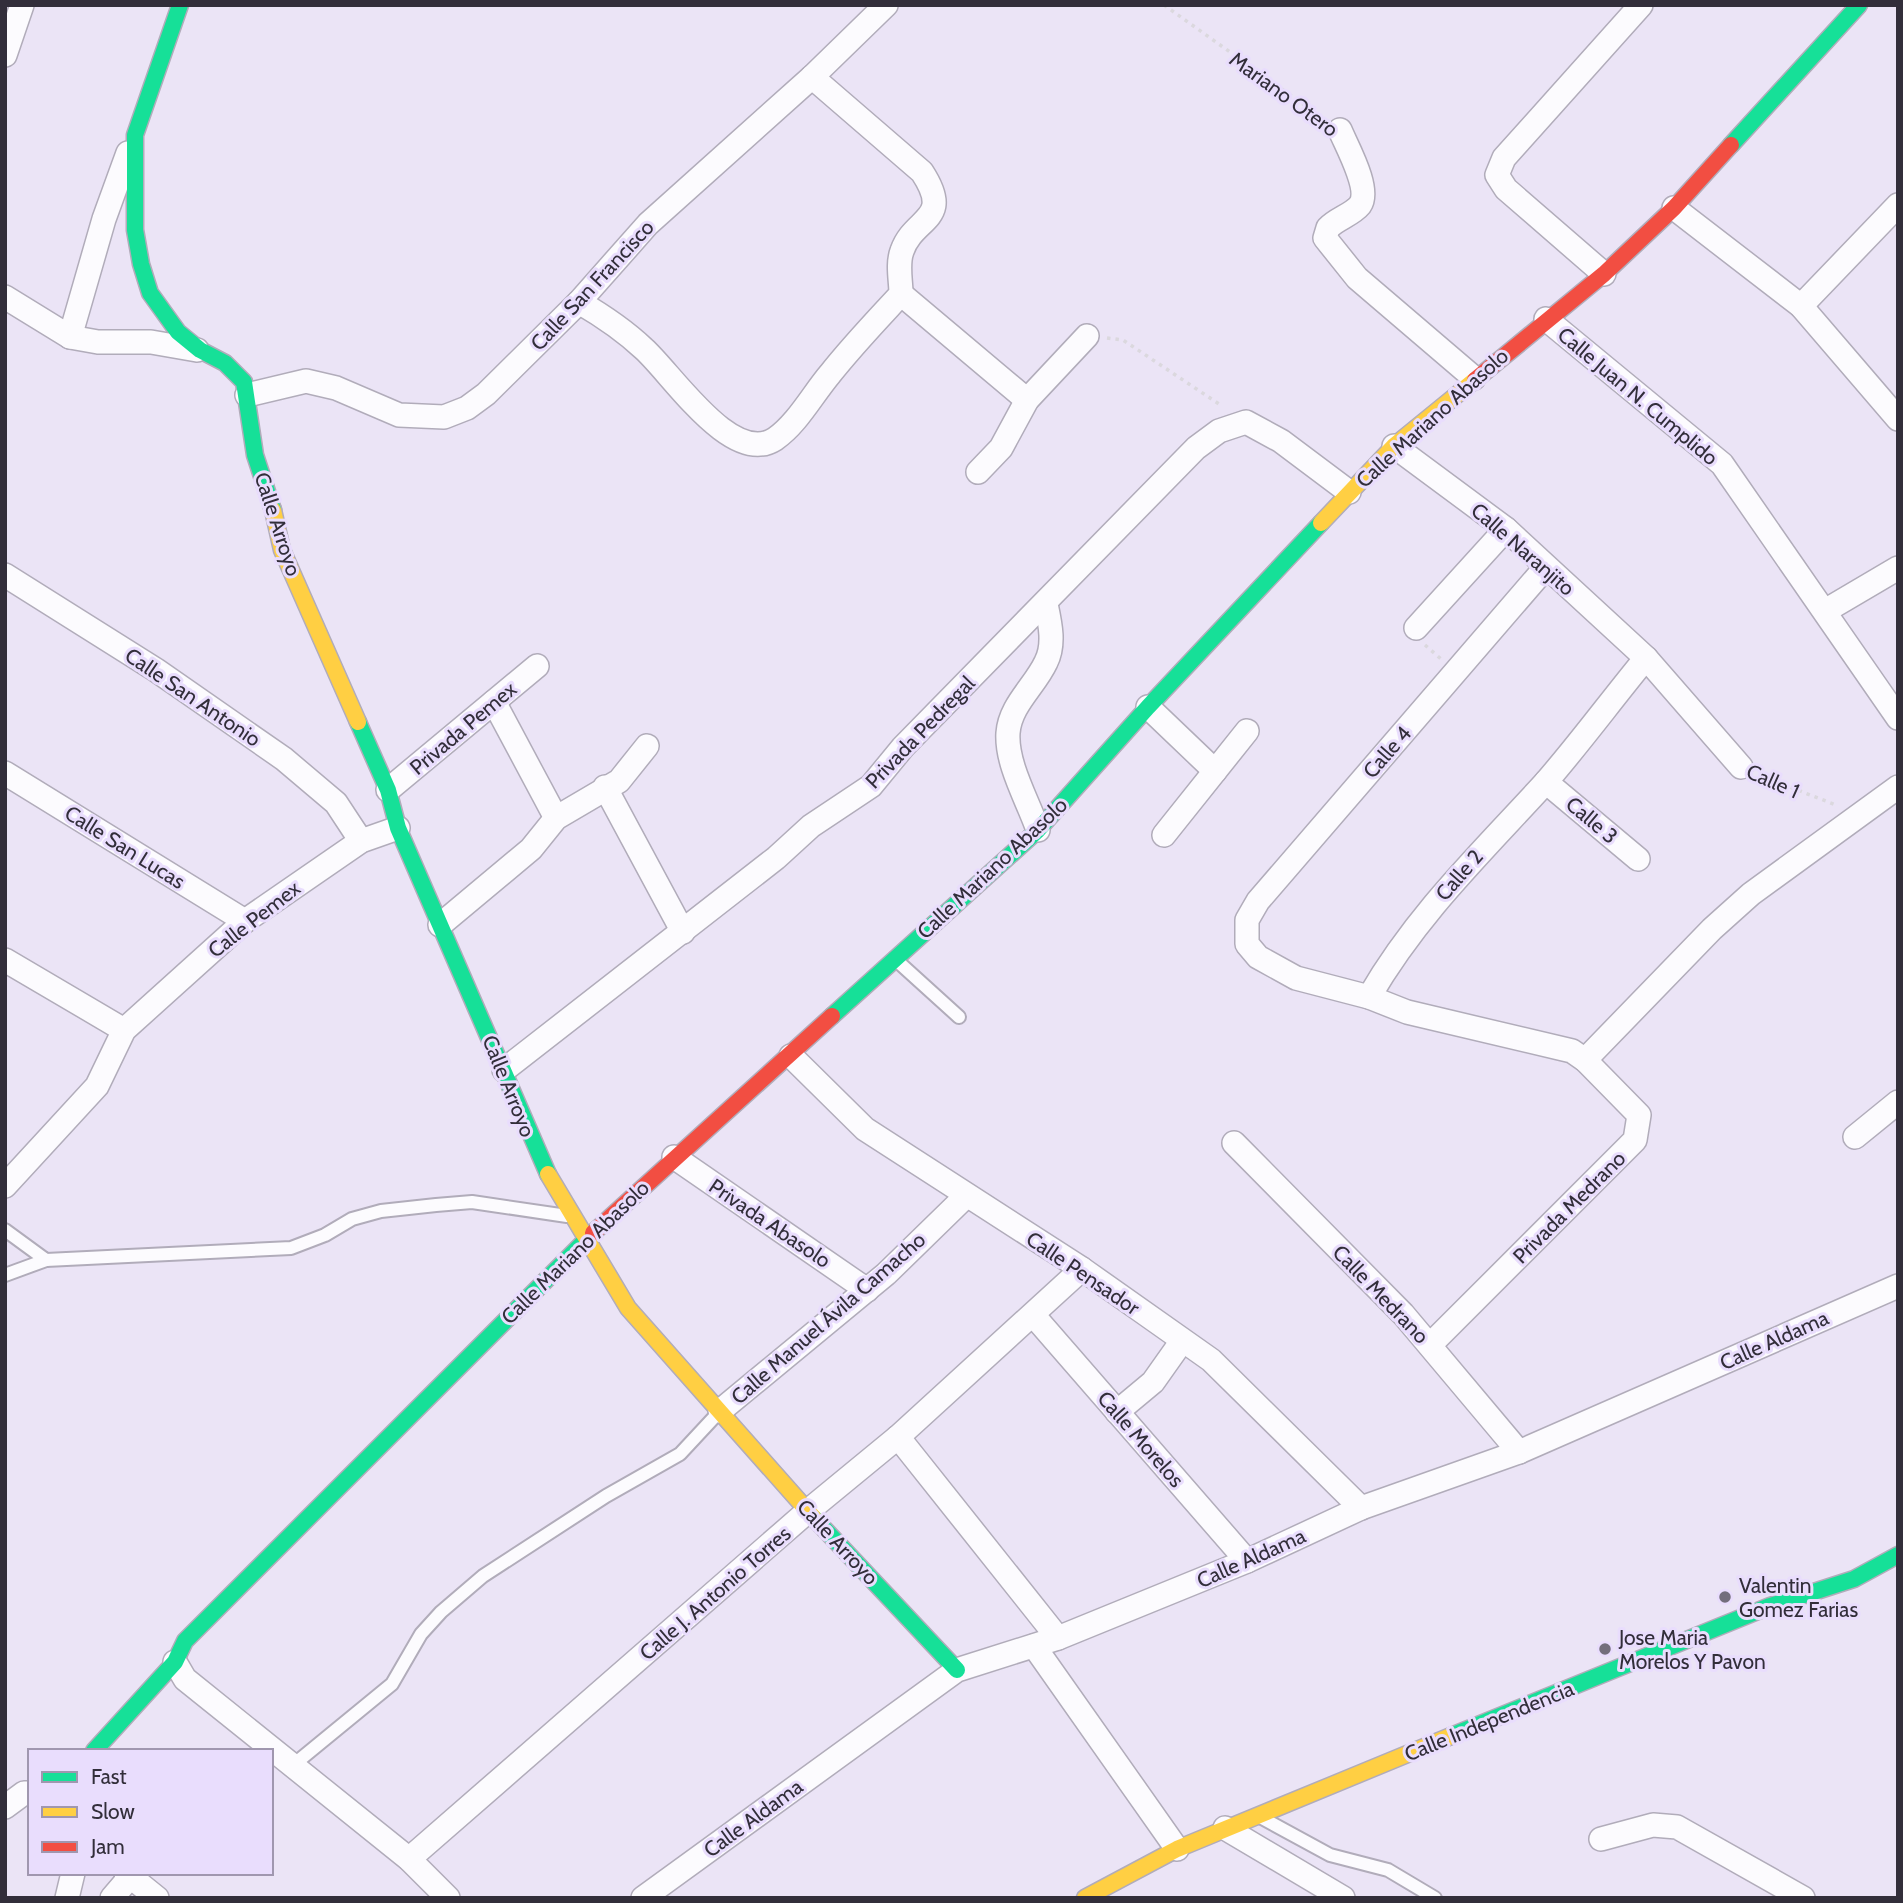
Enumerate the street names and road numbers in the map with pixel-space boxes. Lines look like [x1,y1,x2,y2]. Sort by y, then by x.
street label: Mariano Otero [1225,46,1343,142]
street label: Calle San Francisco [525,215,659,355]
street label: Calle Juan N. Cumplido [1553,322,1723,470]
street label: Calle Mariano Abasolo [1351,343,1513,493]
street label: Calle Arroyo [250,469,306,579]
street label: Calle Naranjito [1466,497,1580,601]
street label: Calle San Antonio [121,642,265,752]
street label: Privada Pedregal [860,671,980,793]
street label: Privada Pemex [405,676,521,780]
street label: Calle 4 [1358,721,1416,783]
street label: Calle 1 [1743,758,1803,804]
street label: Calle 3 [1561,791,1623,849]
street label: Calle Mariano Abasolo [912,792,1072,944]
street label: Calle San Lucas [60,800,190,894]
street label: Calle 2 [1430,844,1488,906]
street label: Calle Pemex [203,875,305,963]
street label: Calle Arroyo [477,1031,541,1141]
street label: Privada Medrano [1508,1146,1630,1268]
street label: Privada Abasolo [705,1173,835,1273]
street label: Calle Mariano Abasolo [496,1175,654,1329]
street label: Calle Pensador [1022,1226,1145,1320]
street label: Calle Manuel Ávila Camacho [726,1227,930,1409]
street label: Calle Medrano [1328,1240,1434,1348]
street label: Calle Aldama [1716,1305,1832,1375]
street label: Calle Morelos [1093,1386,1190,1492]
street label: Calle Arroyo [792,1494,884,1590]
street label: Calle J. Antonio Torres [634,1520,796,1665]
street label: Calle Aldama [1193,1523,1309,1593]
street label: Calle Independencia [1401,1676,1577,1766]
street label: Calle Aldama [699,1774,807,1862]

